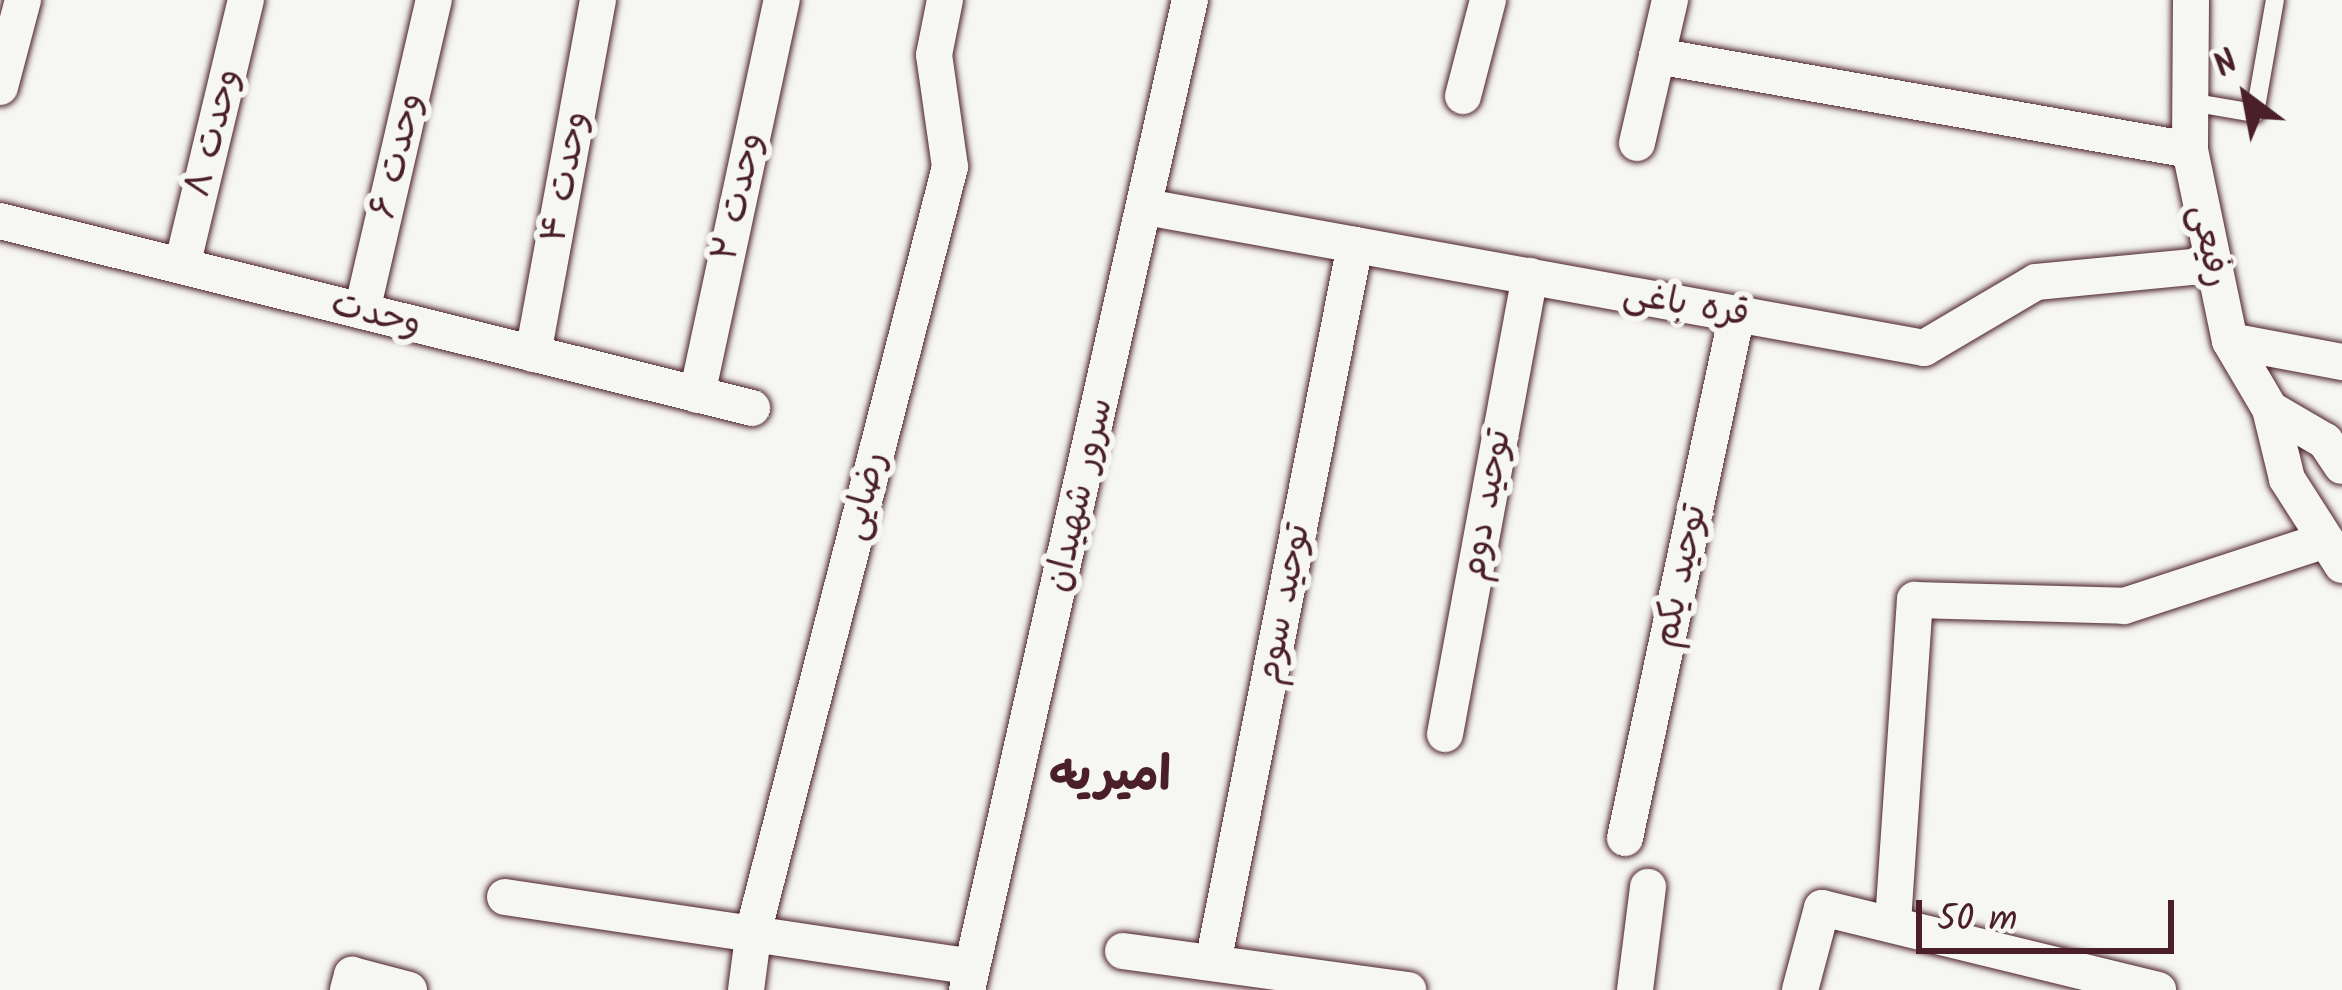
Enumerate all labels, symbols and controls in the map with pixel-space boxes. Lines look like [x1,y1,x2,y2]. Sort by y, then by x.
north arrow [2186,36,2306,156]
text: N [2204,37,2250,93]
street label: وحدت ۸ [177,64,251,202]
street label: وحدت ۶ [363,89,433,223]
street label: وحدت ۴ [533,108,599,246]
street label: وحدت ۲ [704,129,774,265]
street label: رفیعی [2179,201,2239,291]
street label: قره باغی [1620,273,1752,337]
street label: وحدت [326,283,426,347]
street label: سرور شهیدان [1037,394,1123,596]
street label: توحید دوم [1452,426,1522,584]
street label: رضایی [833,447,897,545]
street label: توحید یکم [1645,501,1717,651]
street label: توحید سوم [1247,520,1321,688]
district label: امیریه [1049,748,1171,806]
scale bar [1922,876,2180,950]
text: 50 m [1937,892,2017,949]

